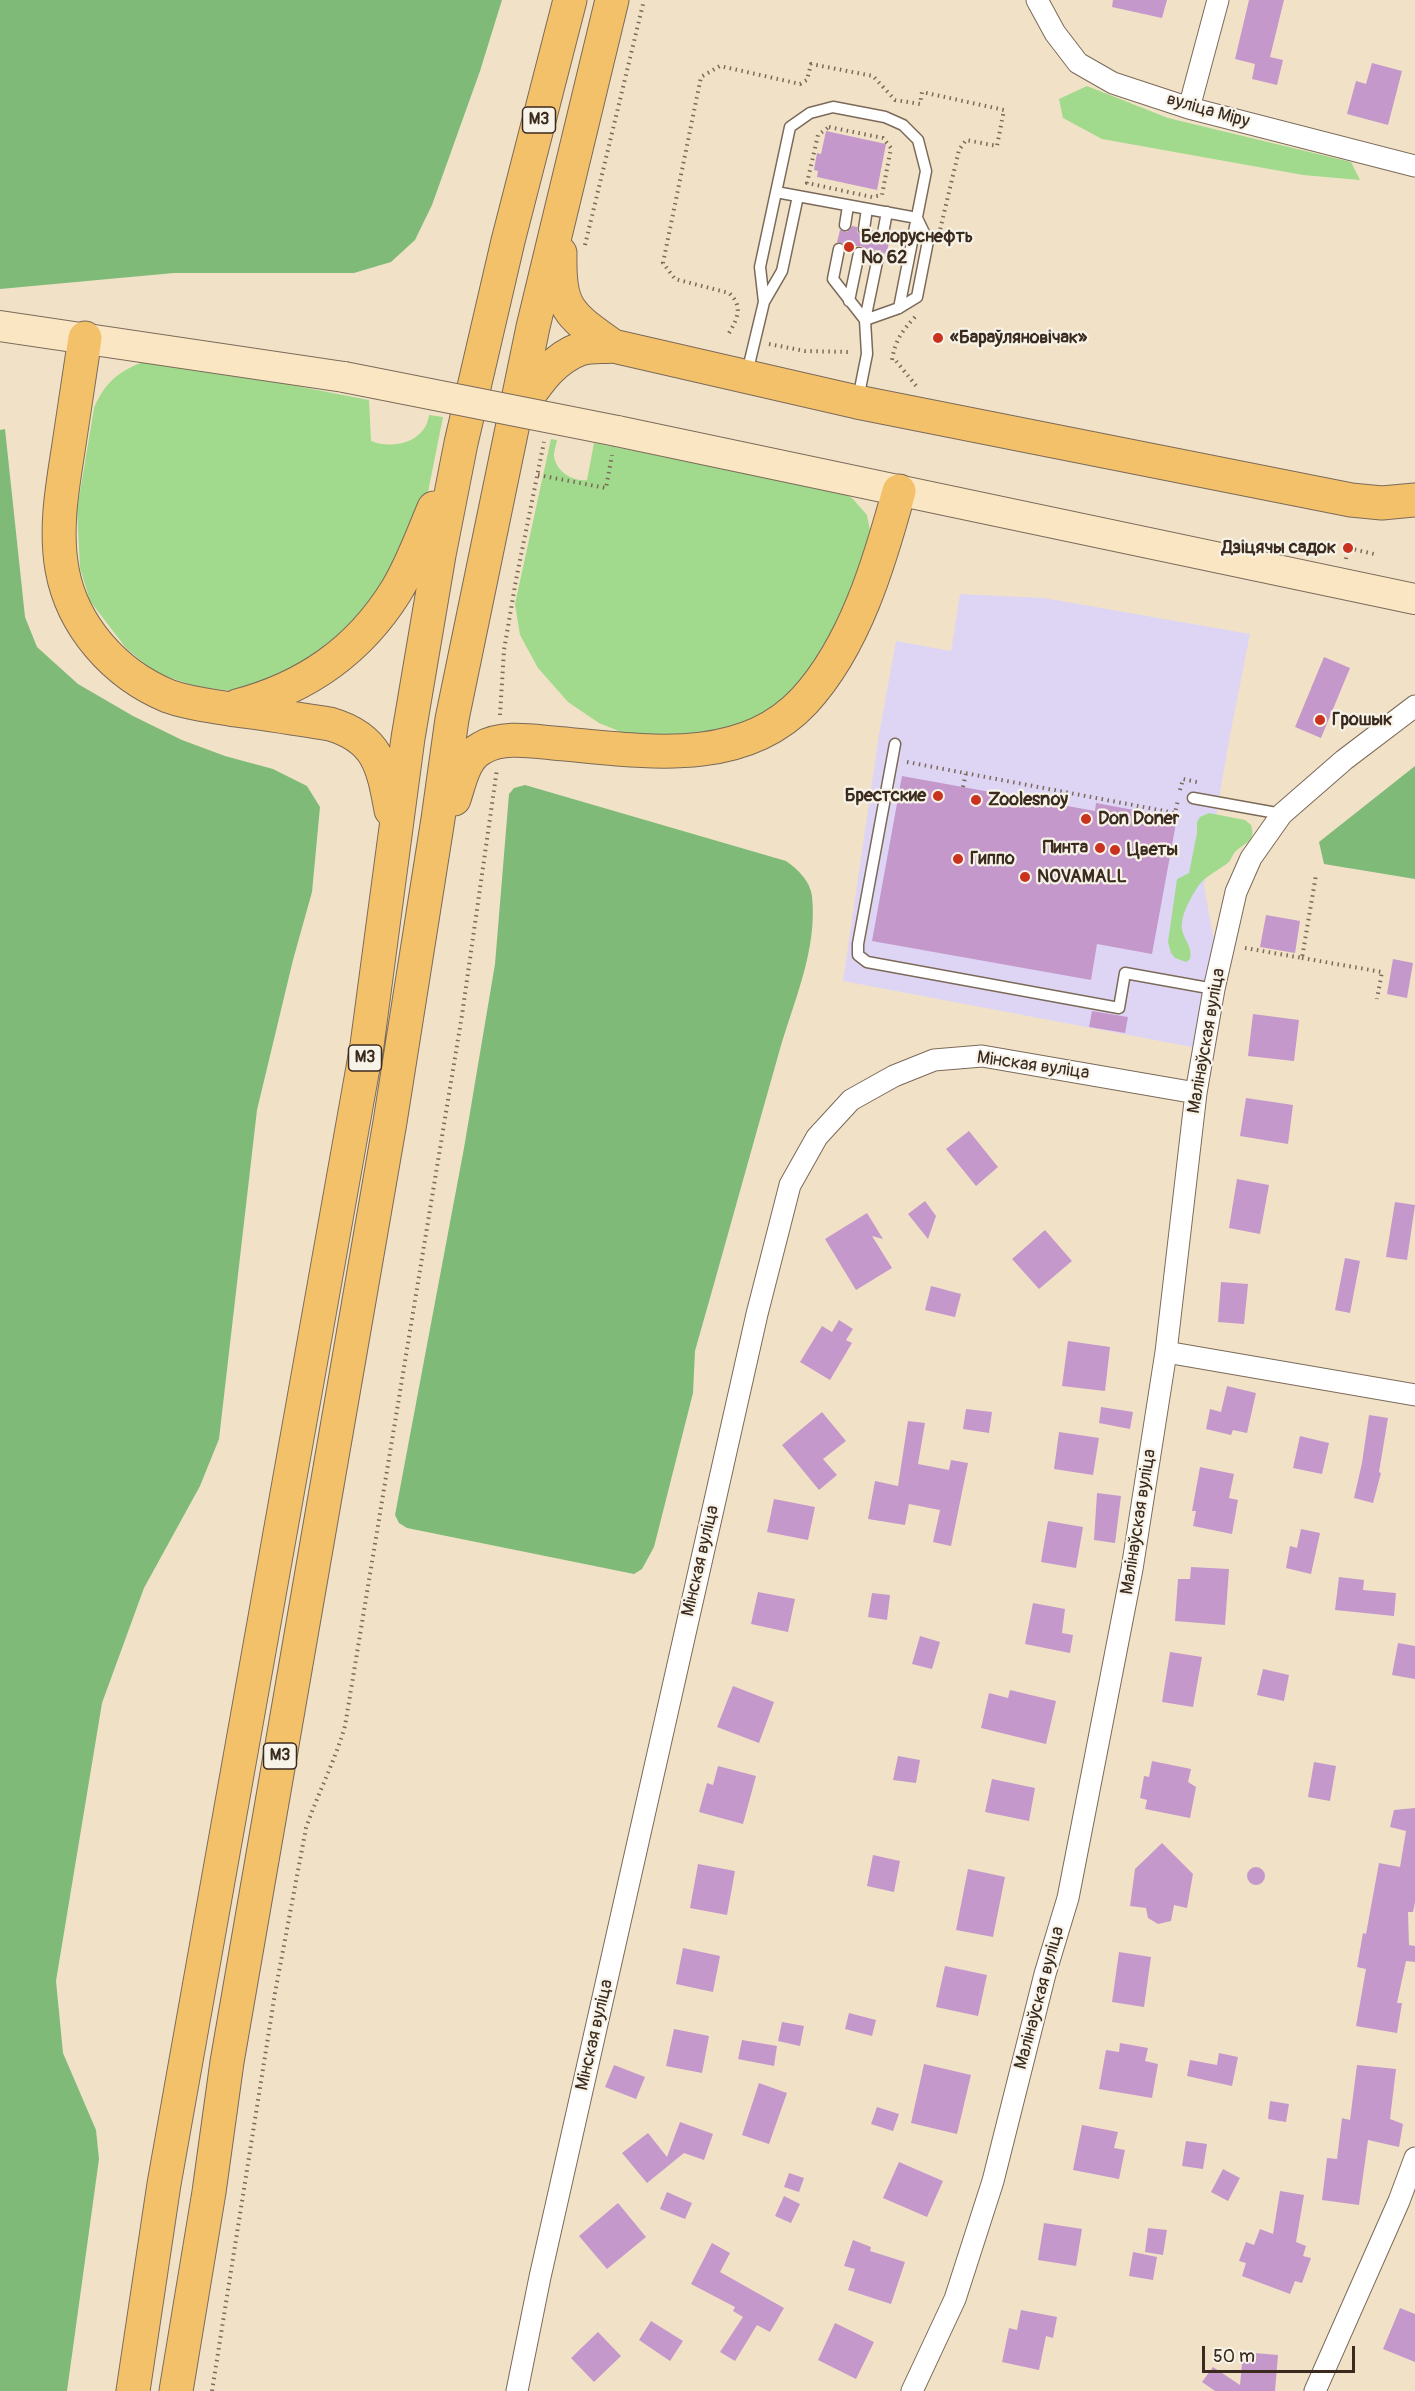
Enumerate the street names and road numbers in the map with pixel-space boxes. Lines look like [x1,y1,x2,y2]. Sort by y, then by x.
street label: вуліца Міру [1164,89,1252,133]
road number: М3 [522,107,556,133]
street label: Малінаўская вуліца [1184,967,1230,1115]
road number: М3 [348,1045,382,1071]
street label: Мінская вуліца [975,1047,1091,1085]
street label: Малінаўская вуліца [1117,1448,1161,1596]
street label: Мінская вуліца [678,1503,724,1619]
road number: М3 [264,1743,296,1769]
street label: Малінаўская вуліца [1011,1924,1069,2072]
street label: Мінская вуліца [572,1977,618,2093]

